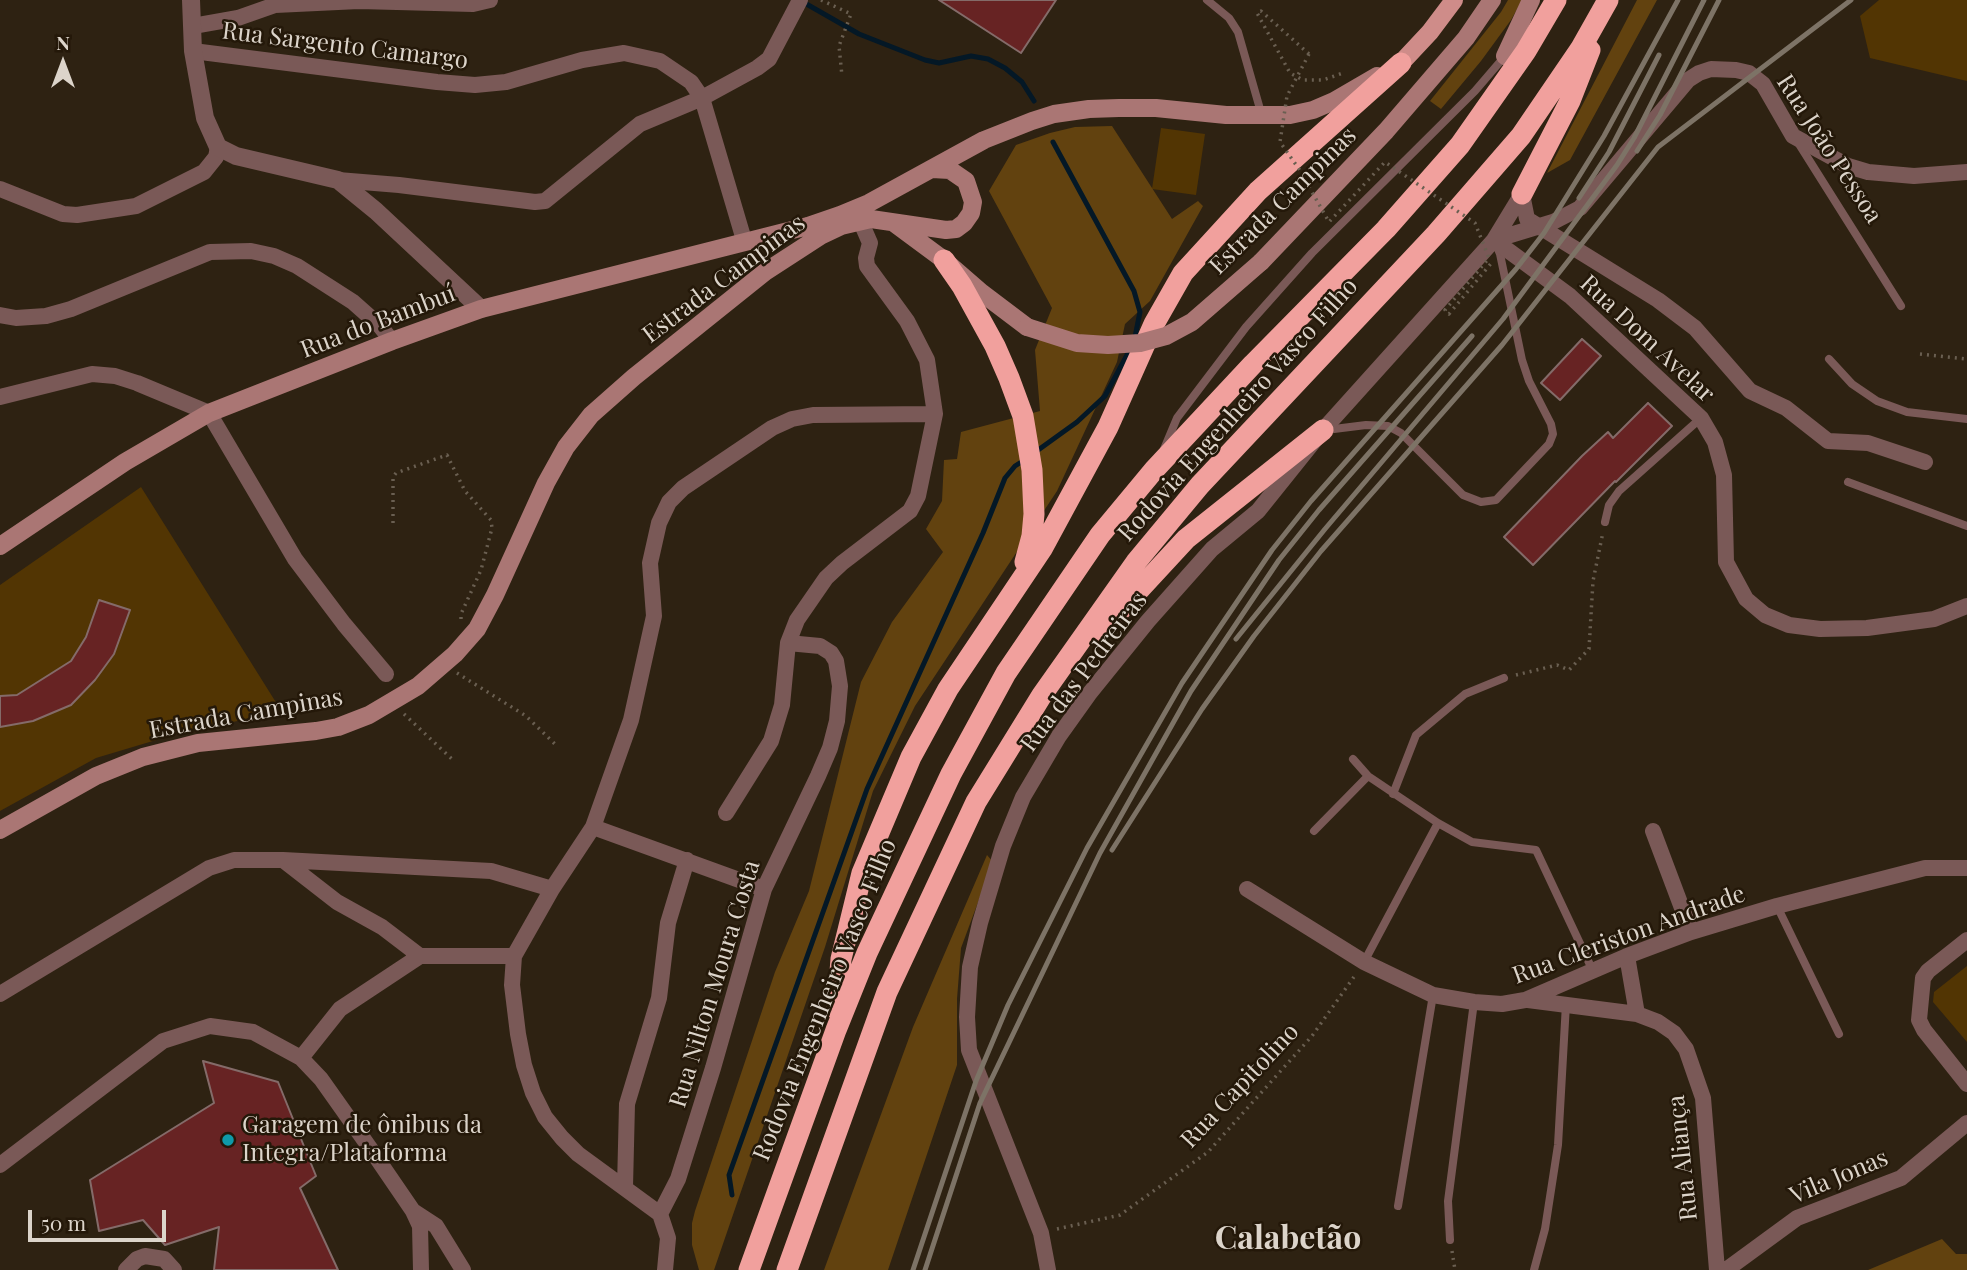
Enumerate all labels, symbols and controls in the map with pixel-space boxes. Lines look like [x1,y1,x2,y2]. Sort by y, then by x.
street label: Rua Sargento Camargo [220,17,470,75]
north arrow [28,28,98,98]
text: N [56,29,70,55]
street label: Rua João Pessoa [1770,69,1888,229]
street label: Estrada Campinas [1203,121,1363,281]
street label: Estrada Campinas [637,208,811,350]
street label: Rua Dom Avelar [1574,269,1720,409]
street label: Rodovia Engenheiro Vasco Filho [1112,272,1364,548]
street label: Rua do Bambuí [297,279,459,365]
street label: Rua das Pedreiras [1015,586,1153,758]
street label: Estrada Campinas [147,683,345,745]
street label: Rodovia Engenheiro Vasco Filho [747,835,903,1165]
street label: Rua Nilton Moura Costa [664,857,766,1111]
street label: Rua Cleriston Andrade [1509,880,1749,990]
street label: Rua Capitolino [1175,1018,1305,1154]
street label: Rua Aliança [1662,1094,1704,1222]
place label: Garagem de ônibus da Integra/Plataforma [242,1112,482,1168]
marker: Garagem de ônibus da Integra/Plataforma [220,1132,236,1148]
street label: Vila Jonas [1786,1143,1892,1211]
scale bar [32,1196,170,1240]
text: 50 m [41,1208,86,1236]
district label: Calabetão [1215,1220,1361,1258]

